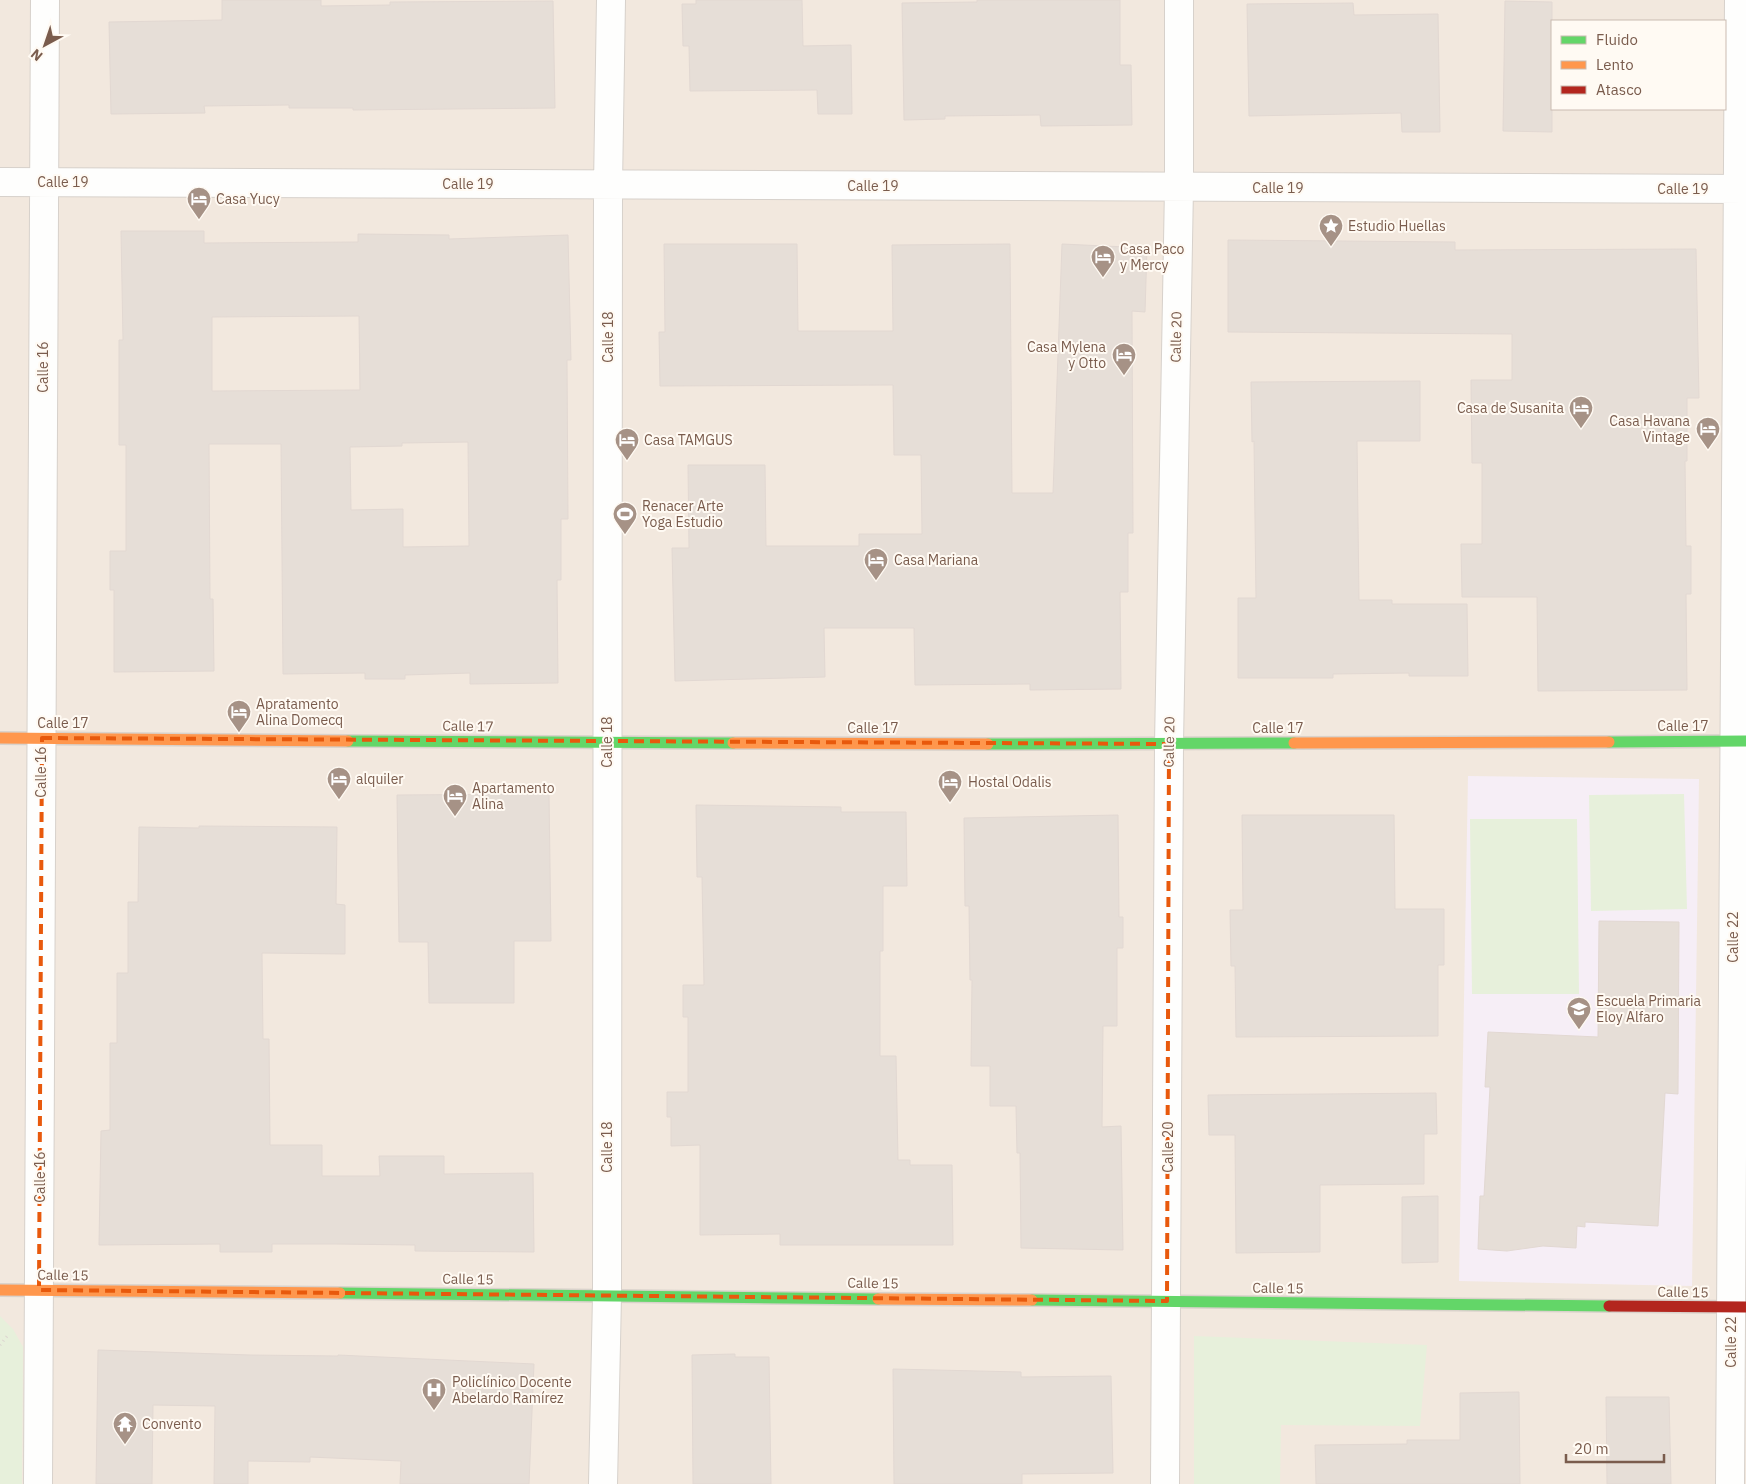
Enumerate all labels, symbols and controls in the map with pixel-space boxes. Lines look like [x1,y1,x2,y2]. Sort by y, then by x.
north arrow [20,20,70,70]
legend [1551,20,1726,110]
text: Fluido [1596,30,1638,49]
text: N [27,45,46,65]
text: Lento [1596,55,1634,74]
text: Atasco [1596,80,1642,99]
street label: Calle 19 [37,173,89,191]
street label: Calle 19 [442,175,494,193]
street label: Calle 19 [847,177,899,195]
street label: Calle 19 [1252,179,1304,197]
street label: Calle 19 [1657,180,1709,198]
hotel icon: Casa Yucy [186,186,212,220]
place label: Casa Yucy [216,190,280,208]
place icon: Estudio Huellas [1318,213,1344,247]
place label: Estudio Huellas [1348,217,1446,235]
place label: Casa Paco y Mercy [1120,240,1185,274]
hotel icon: Casa Paco y Mercy [1090,244,1116,278]
street label: Calle 18 [599,311,617,363]
street label: Calle 20 [1167,311,1185,363]
place label: Casa Mylena y Otto [1027,338,1107,372]
street label: Calle 16 [34,341,52,393]
hotel icon: Casa Mylena y Otto [1111,342,1137,376]
hotel icon: Casa de Susanita [1568,395,1594,429]
place label: Casa de Susanita [1457,399,1565,417]
place label: Casa Havana Vintage [1609,412,1691,446]
hotel icon: Casa Havana Vintage [1695,416,1721,450]
hotel icon: Casa TAMGUS [614,427,640,461]
place label: Casa TAMGUS [644,431,733,449]
place label: Renacer Arte Yoga Estudio [642,497,724,531]
sports icon: Renacer Arte Yoga Estudio [612,501,638,535]
hotel icon: Casa Mariana [863,547,889,581]
place label: Casa Mariana [894,551,979,569]
place label: Apratamento Alina Domecq [256,695,343,729]
hotel icon: Apratamento Alina Domecq [226,699,252,733]
street label: Calle 17 [37,714,89,732]
street label: Calle 18 [598,716,616,768]
street label: Calle 20 [1160,716,1178,768]
street label: Calle 17 [442,717,494,735]
street label: Calle 17 [1657,717,1709,735]
street label: Calle 17 [847,719,899,737]
street label: Calle 17 [1252,719,1304,737]
street label: Calle 16 [32,746,50,798]
hotel icon: alquiler [326,766,352,800]
hotel icon: Hostal Odalis [937,769,963,803]
place label: alquiler [356,770,404,788]
place label: Hostal Odalis [968,773,1052,791]
place label: Apartamento Alina [472,779,555,813]
hotel icon: Apartamento Alina [442,783,468,817]
street label: Calle 22 [1724,911,1742,963]
place label: Escuela Primaria Eloy Alfaro [1596,992,1702,1026]
school or university icon: Escuela Primaria Eloy Alfaro [1566,996,1592,1030]
street label: Calle 18 [598,1121,616,1173]
street label: Calle 20 [1159,1121,1177,1173]
street label: Calle 16 [31,1151,49,1203]
street label: Calle 15 [37,1266,89,1284]
street label: Calle 15 [442,1270,494,1288]
street label: Calle 15 [847,1274,899,1292]
street label: Calle 15 [1252,1279,1304,1297]
street label: Calle 15 [1657,1283,1709,1301]
street label: Calle 22 [1722,1316,1740,1368]
place label: Policlínico Docente Abelardo Ramírez [452,1373,572,1407]
hospital icon: Policlínico Docente Abelardo Ramírez [421,1377,447,1411]
temple icon: Convento [112,1411,138,1445]
place label: Convento [142,1415,202,1433]
scale bar [1566,1432,1664,1464]
text: 20 m [1574,1439,1609,1458]

